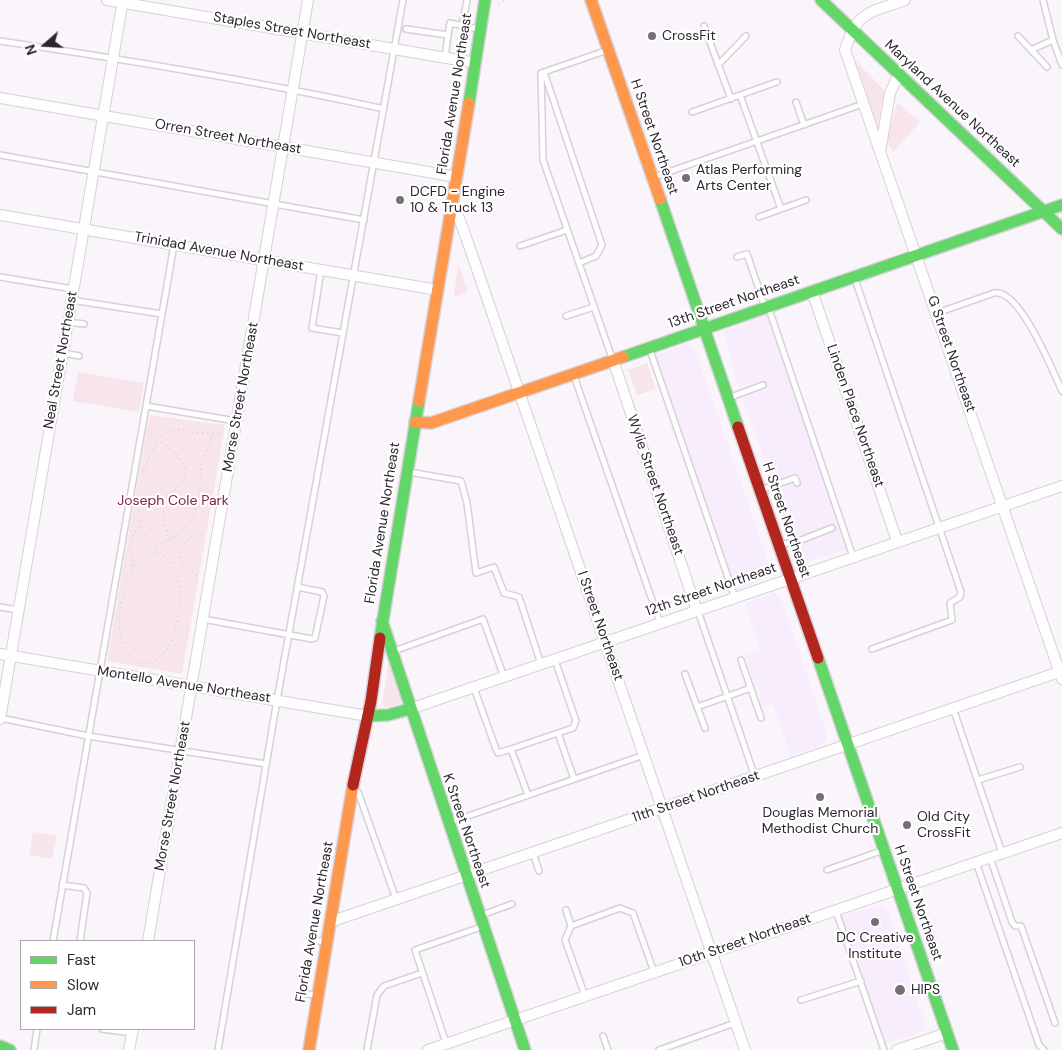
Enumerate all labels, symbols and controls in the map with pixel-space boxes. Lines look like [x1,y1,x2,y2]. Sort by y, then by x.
street label: Staples Street Northeast [212,9,372,53]
street label: Florida Avenue Northeast [434,12,476,176]
north arrow [20,20,70,70]
place label: CrossFit [662,28,716,44]
marker: CrossFit [646,30,658,42]
street label: Maryland Avenue Northeast [881,37,1023,171]
text: N [21,42,41,58]
street label: H Street Northeast [626,77,682,197]
street label: Orren Street Northeast [153,116,303,158]
place label: Atlas Performing Arts Center [696,162,802,194]
marker: Atlas Performing Arts Center [680,172,692,184]
place label: DCFD - Engine 10 & Truck 13 [410,184,505,216]
marker: DCFD - Engine 10 & Truck 13 [394,194,406,206]
street label: Trinidad Avenue Northeast [133,229,305,275]
street label: 13th Street Northeast [666,272,802,332]
street label: Neal Street Northeast [41,290,81,430]
street label: G Street Northeast [923,293,979,415]
street label: Morse Street Northeast [220,321,262,473]
street label: Linden Place Northeast [823,342,887,490]
street label: Wylie Street Northeast [623,413,687,557]
street label: Florida Avenue Northeast [362,441,404,605]
street label: H Street Northeast [758,460,814,580]
park label: Joseph Cole Park [117,493,229,509]
street label: 12th Street Northeast [643,560,779,620]
street label: I Street Northeast [573,569,627,683]
street label: Montello Avenue Northeast [96,663,272,707]
street label: Morse Street Northeast [152,720,194,872]
street label: 11th Street Northeast [630,767,762,827]
street label: K Street Northeast [439,772,493,890]
marker: Douglas Memorial Methodist Church [814,791,826,803]
place label: Douglas Memorial Methodist Church [762,805,878,838]
place label: Old City CrossFit [917,809,971,842]
marker: Old City CrossFit [901,819,913,831]
street label: Florida Avenue Northeast [293,840,337,1004]
street label: H Street Northeast [890,843,946,963]
street label: 10th Street Northeast [677,910,813,972]
marker: DC Creative Institute [869,916,881,928]
place label: DC Creative Institute [836,930,914,962]
legend [20,940,195,1030]
text: Fast [67,950,96,970]
text: Slow [67,975,99,995]
place label: HIPS [911,982,940,998]
marker: HIPS [893,983,907,997]
text: Jam [67,1000,96,1020]

